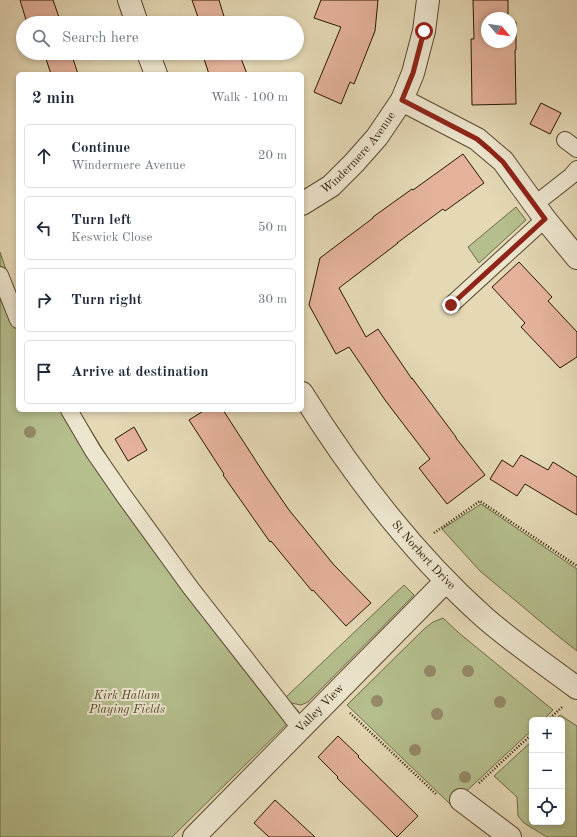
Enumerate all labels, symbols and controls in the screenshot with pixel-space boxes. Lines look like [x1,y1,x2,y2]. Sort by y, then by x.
north arrow [481,12,517,48]
search box [16,16,304,60]
route start [415,22,433,40]
icon: search [30,27,52,49]
text: Search here [62,31,139,46]
text: 2 min [32,90,75,107]
text: Walk · 100 m [211,91,288,104]
street label: Windermere Avenue [319,110,398,196]
text: Continue [71,141,130,156]
icon: ahead [33,145,55,167]
text: 20 m [258,149,287,162]
text: Windermere Avenue [71,159,185,172]
text: Turn left [71,213,131,228]
icon: left [33,217,55,239]
text: 50 m [258,221,287,234]
text: Keswick Close [71,231,152,244]
icon: right [33,289,55,311]
text: Turn right [71,293,142,308]
text: 30 m [258,293,287,306]
route end [442,296,460,314]
icon: arrive [33,361,55,383]
text: Arrive at destination [71,365,209,380]
street label: St Norbert Drive [389,519,458,592]
street label: Valley View [294,682,347,735]
park label: Kirk Hallam Playing Fields [88,690,165,716]
map controls [529,717,565,825]
button: + [529,717,565,753]
button: − [529,753,565,789]
button: locate [529,789,565,825]

